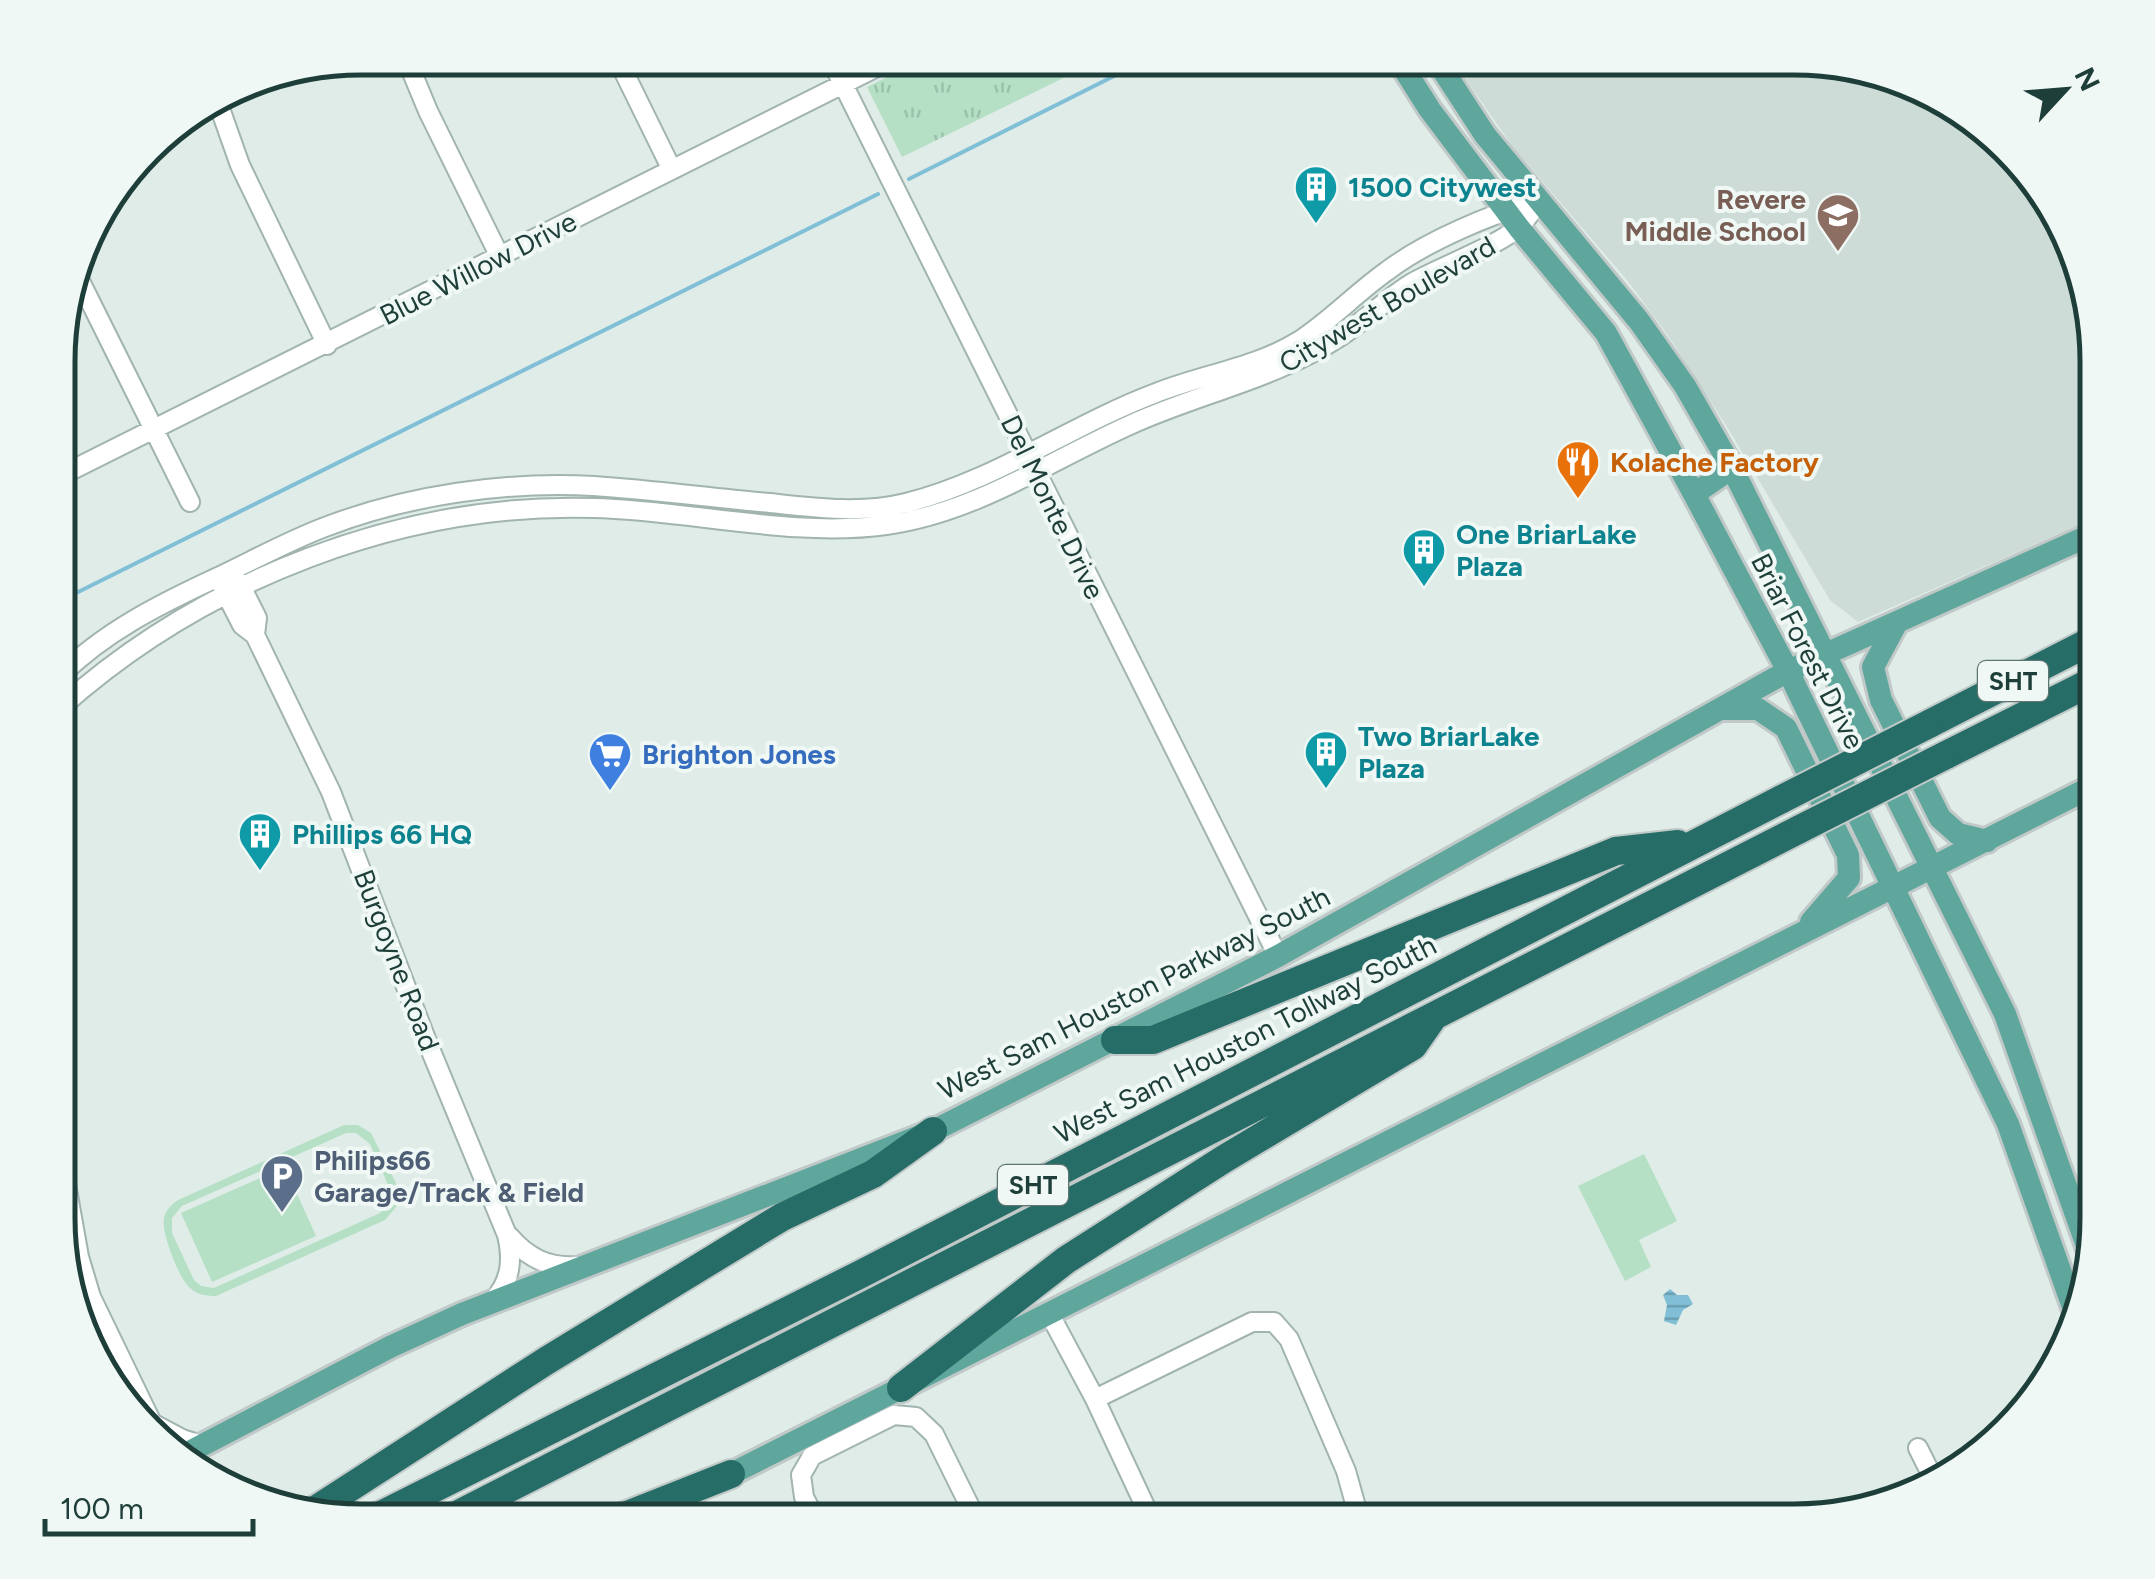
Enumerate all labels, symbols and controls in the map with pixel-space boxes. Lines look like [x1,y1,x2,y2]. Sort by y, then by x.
north arrow [2015,40,2115,140]
text: N [2067,62,2107,96]
building icon: 1500 Citywest [1293,164,1339,225]
place label: 1500 Citywest [1348,170,1537,204]
place label: Revere Middle School [1625,182,1806,248]
school or university icon: Revere Middle School [1815,192,1861,253]
street label: Blue Willow Drive [374,204,582,332]
street label: Citywest Boulevard [1273,228,1501,380]
street label: Del Monte Drive [994,409,1112,605]
restaurant icon: Kolache Factory [1555,439,1601,500]
place label: Kolache Factory [1610,445,1820,479]
place label: One BriarLake Plaza [1456,517,1637,583]
building icon: One BriarLake Plaza [1401,527,1447,588]
street label: Briar Forest Drive [1744,547,1872,755]
road number: SHT [1978,661,2048,701]
place label: Two BriarLake Plaza [1358,719,1539,785]
building icon: Two BriarLake Plaza [1303,729,1349,790]
supermarket icon: Brighton Jones [587,731,633,792]
place label: Brighton Jones [642,737,836,771]
building icon: Phillips 66 HQ [237,811,283,872]
place label: Phillips 66 HQ [292,817,472,851]
street label: Burgoyne Road [347,865,447,1055]
street label: West Sam Houston Parkway South [933,879,1335,1107]
street label: West Sam Houston Tollway South [1048,928,1442,1150]
place label: Philips66 Garage/Track & Field [314,1143,584,1209]
parking icon: Philips66 Garage/Track & Field [259,1153,305,1214]
road number: SHT [998,1165,1068,1205]
scale bar [45,1474,252,1536]
text: 100 m [60,1490,144,1527]

